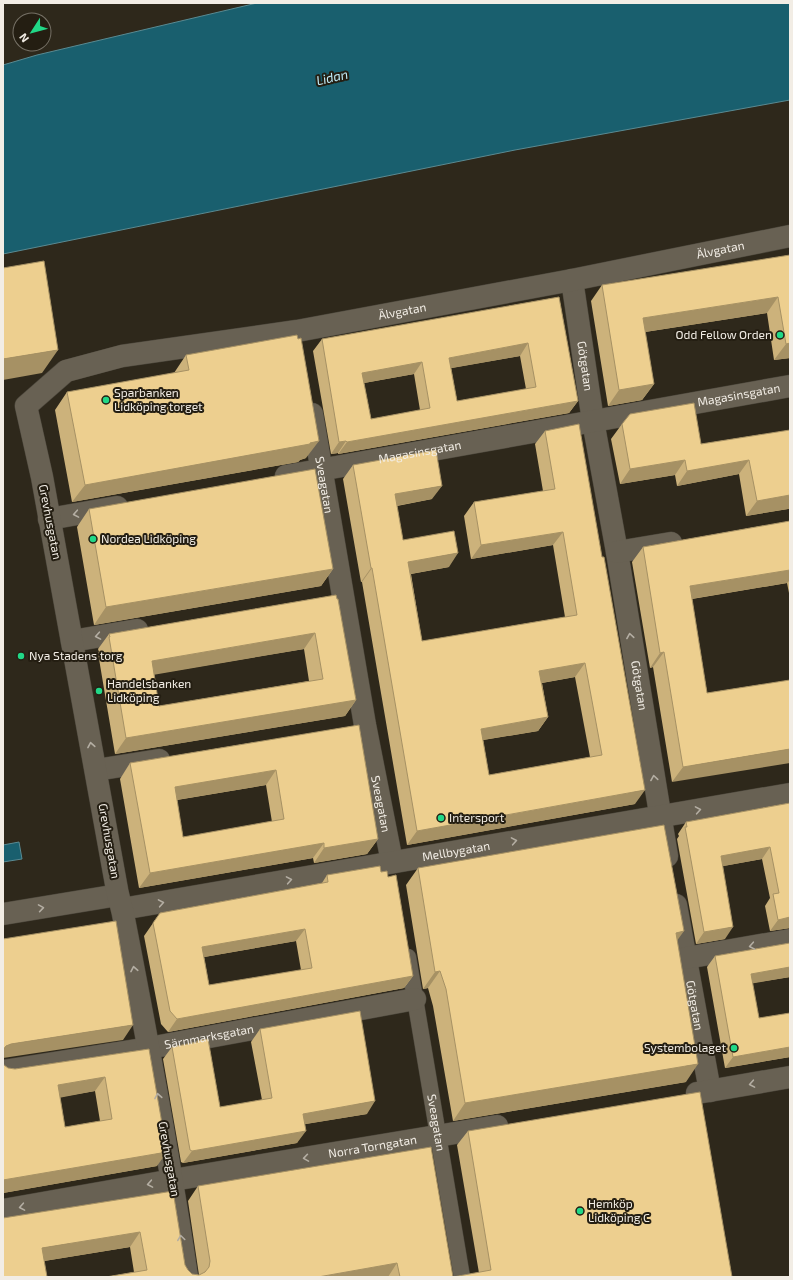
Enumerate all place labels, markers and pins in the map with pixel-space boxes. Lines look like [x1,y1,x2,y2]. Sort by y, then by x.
place label: Odd Fellow Orden [676,327,772,341]
marker: Odd Fellow Orden [775,330,785,340]
place label: Sparbanken Lidköping torget [114,385,203,413]
marker: Sparbanken Lidköping torget [101,395,111,405]
place label: Nordea Lidköping [101,531,196,545]
marker: Nordea Lidköping [88,534,98,544]
place label: Nya Stadens torg [29,648,123,662]
marker: Nya Stadens torg [16,651,26,661]
place label: Handelsbanken Lidköping [107,676,191,704]
marker: Handelsbanken Lidköping [94,686,104,696]
place label: Intersport [449,810,505,824]
marker: Intersport [436,813,446,823]
place label: Systembolaget [644,1040,726,1054]
marker: Systembolaget [729,1043,739,1053]
place label: Hemköp Lidköping C [588,1196,650,1224]
marker: Hemköp Lidköping C [575,1206,585,1216]

